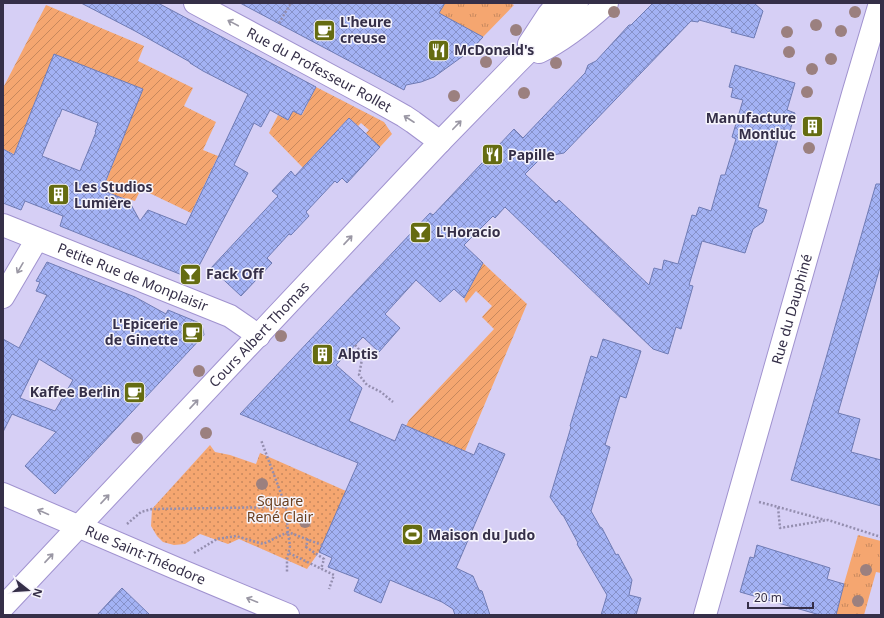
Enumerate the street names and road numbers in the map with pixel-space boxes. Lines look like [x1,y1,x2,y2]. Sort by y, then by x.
street label: Rue du Professeur Rollet [244,23,395,116]
street label: Petite Rue de Monplaisir [55,238,211,315]
street label: Rue du Dauphiné [767,251,816,366]
street label: Cours Albert Thomas [204,277,313,391]
street label: Rue Saint-Théodore [83,520,209,589]

